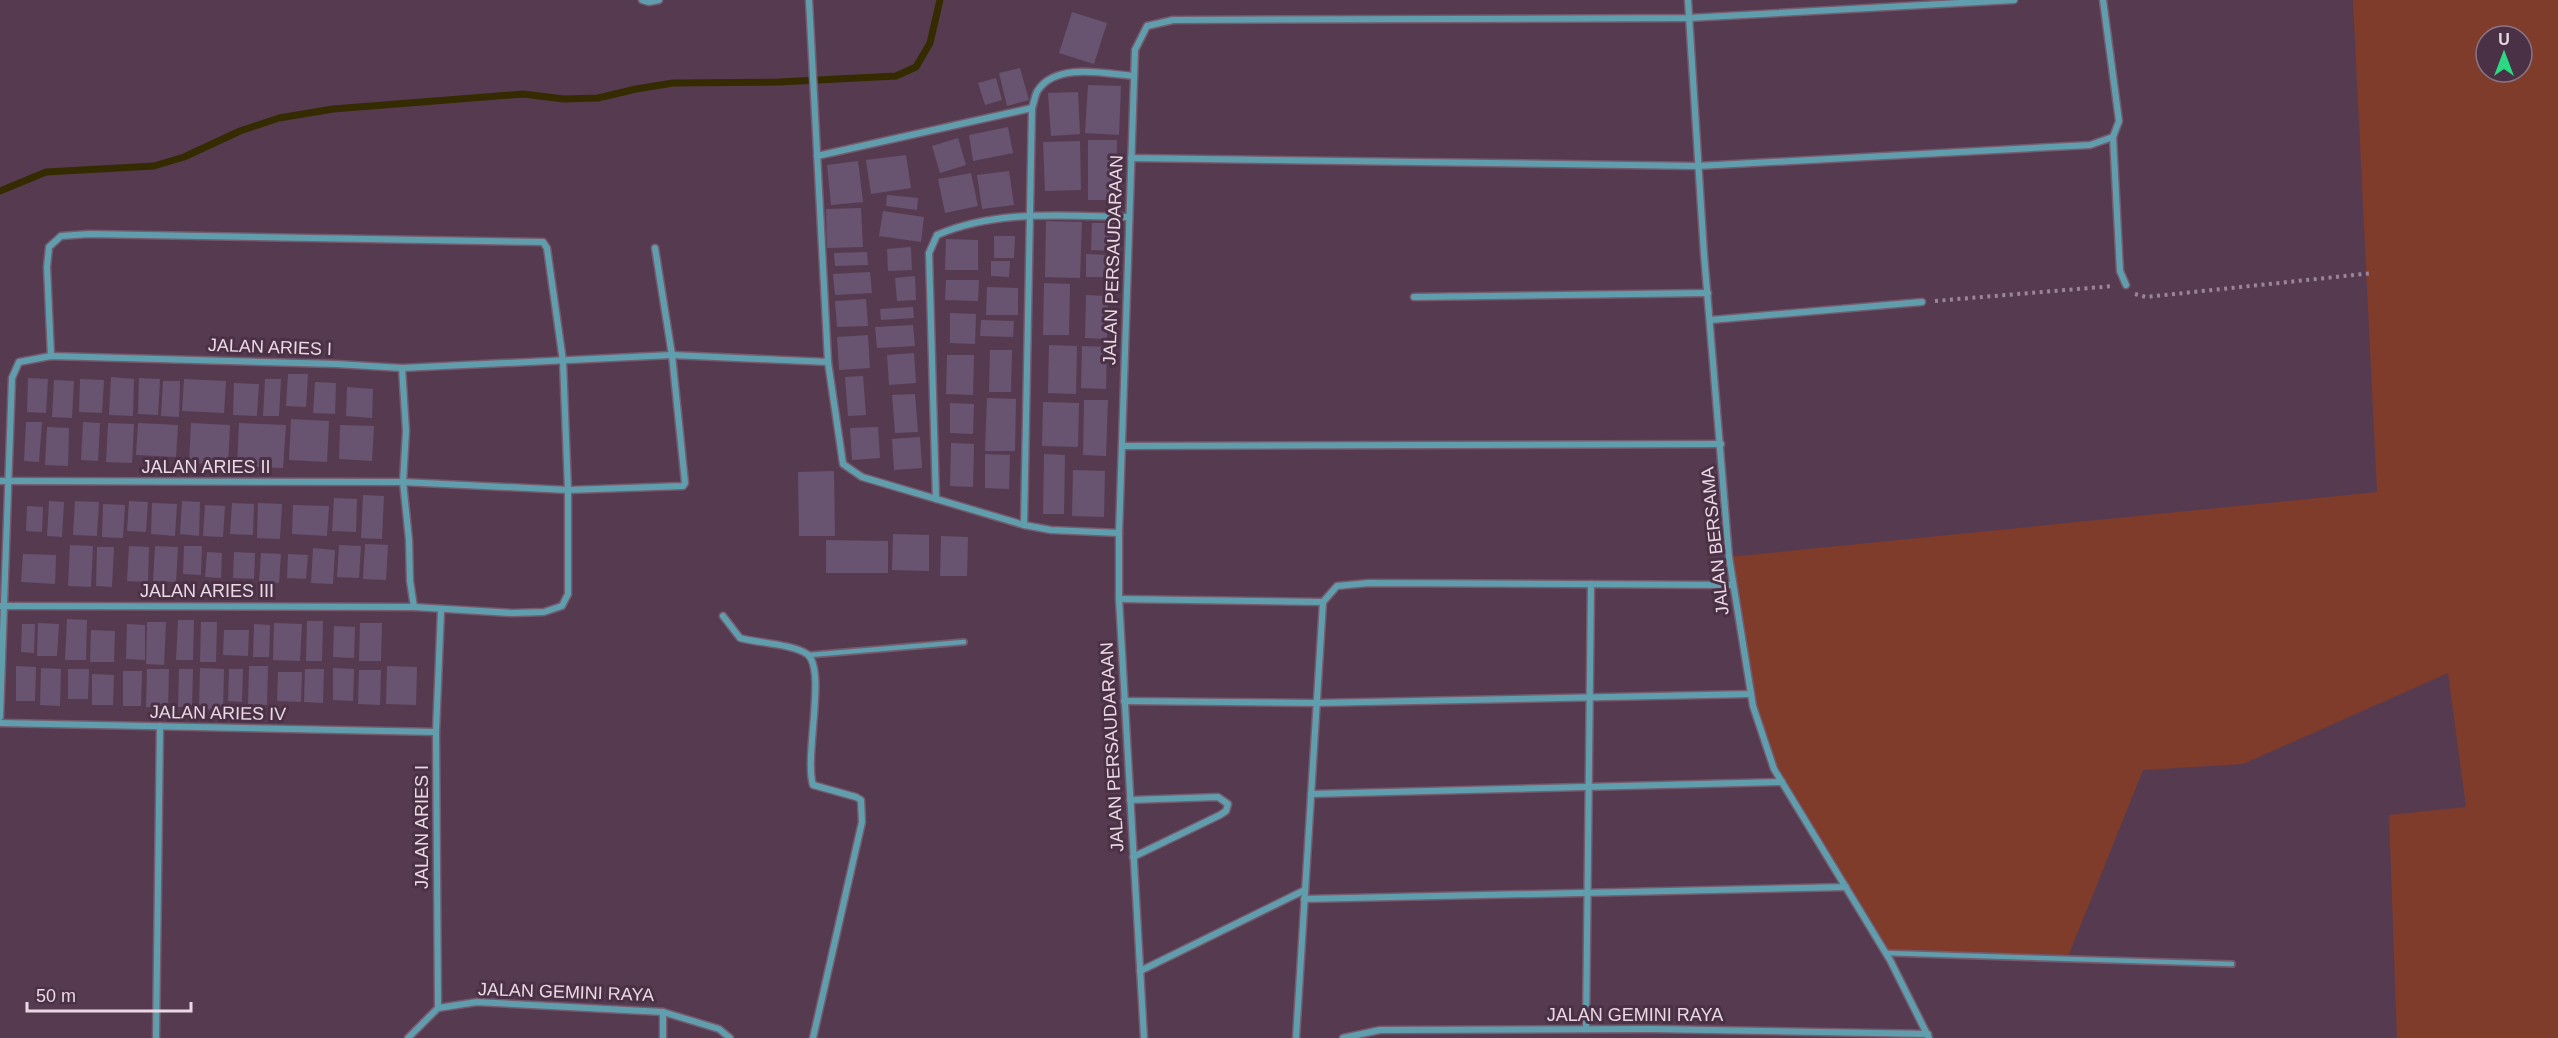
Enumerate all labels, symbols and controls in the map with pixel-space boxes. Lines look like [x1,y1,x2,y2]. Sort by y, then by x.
north arrow [2474,24,2534,84]
text: U [2498,31,2510,48]
street label: JALAN PERSAUDARAAN [1099,155,1127,365]
street label: JALAN ARIES I [208,335,332,359]
street label: JALAN ARIES II [141,457,271,477]
street label: JALAN BERSAMA [1697,466,1733,616]
street label: JALAN ARIES III [140,581,274,601]
street label: JALAN PERSAUDARAAN [1097,642,1127,852]
street label: JALAN ARIES IV [150,702,286,724]
street label: JALAN ARIES I [412,765,432,889]
scale bar [27,975,190,1013]
street label: JALAN GEMINI RAYA [478,979,654,1005]
text: 50 m [36,986,76,1006]
street label: JALAN GEMINI RAYA [1547,1005,1723,1025]

